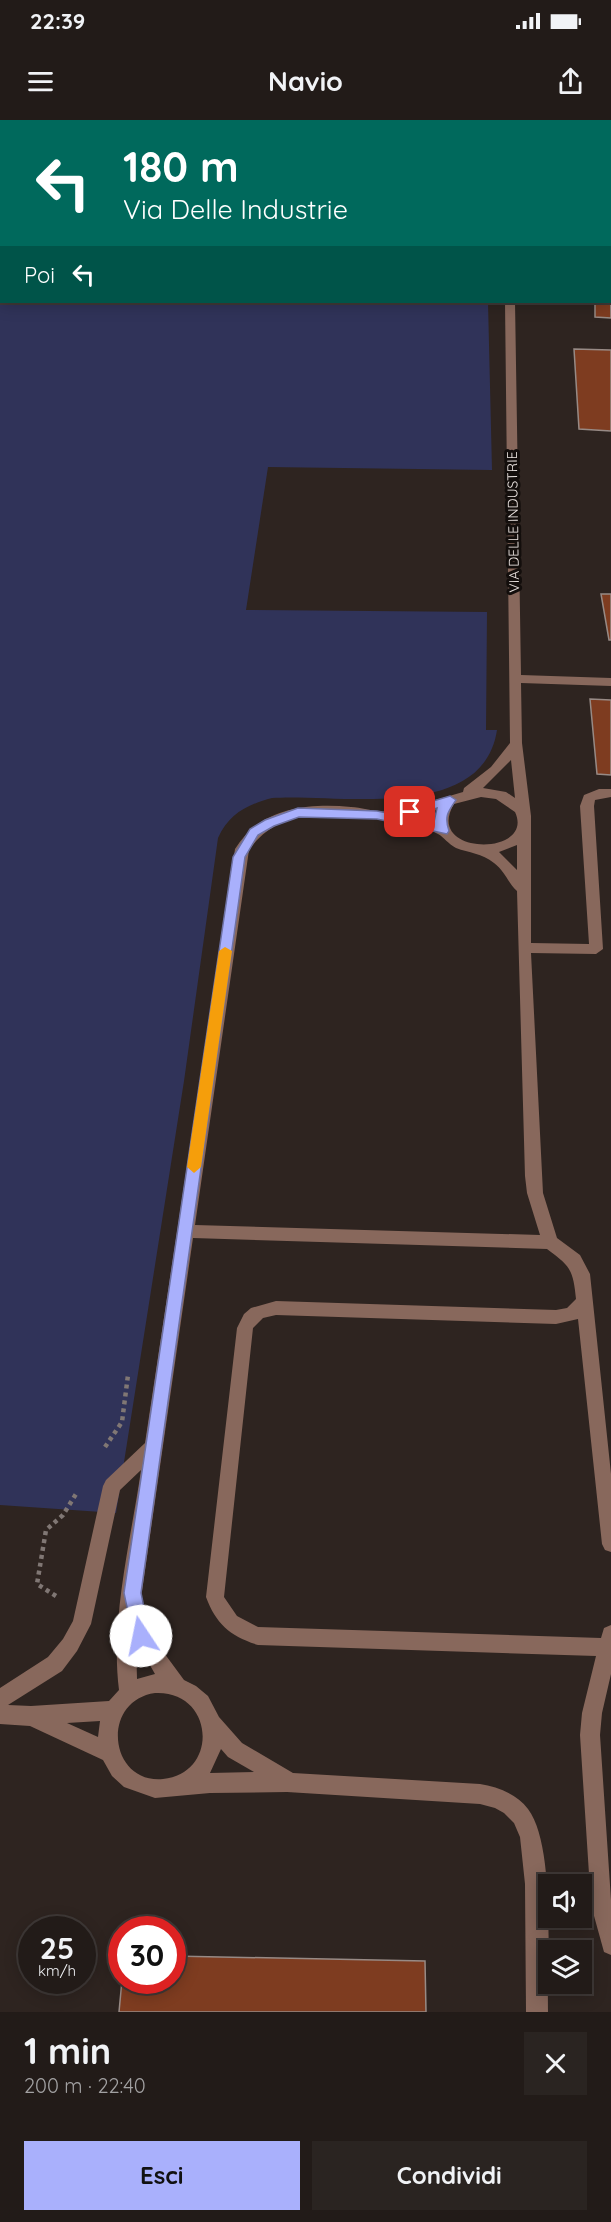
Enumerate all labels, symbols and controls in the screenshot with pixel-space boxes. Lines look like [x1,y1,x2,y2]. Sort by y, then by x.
text: 22:39 [30,7,85,35]
text: Navio [268,64,343,98]
icon: menu [24,65,57,98]
icon: share [554,65,587,98]
text: 180 m [123,140,239,193]
icon: left [24,144,102,222]
text: Via Delle Industrie [123,192,348,226]
icon: left [67,258,100,291]
text: Poi [24,261,55,289]
street label: VIA DELLE INDUSTRIE [503,451,523,593]
pin [384,786,435,837]
icon: arrive [393,795,426,828]
position arrow [109,1604,173,1668]
map controls [538,1874,592,1994]
button: sound [538,1874,592,1928]
speed limit sign: 30 [108,1916,186,1994]
text: 25 [40,1929,74,1967]
button: layers [538,1940,592,1994]
text: km/h [38,1961,76,1980]
text: 1 min [24,2028,111,2073]
button: close [524,2032,587,2095]
text: 200 m · 22:40 [24,2073,146,2098]
button: Esci [24,2141,300,2210]
button: Condividi [312,2141,587,2210]

